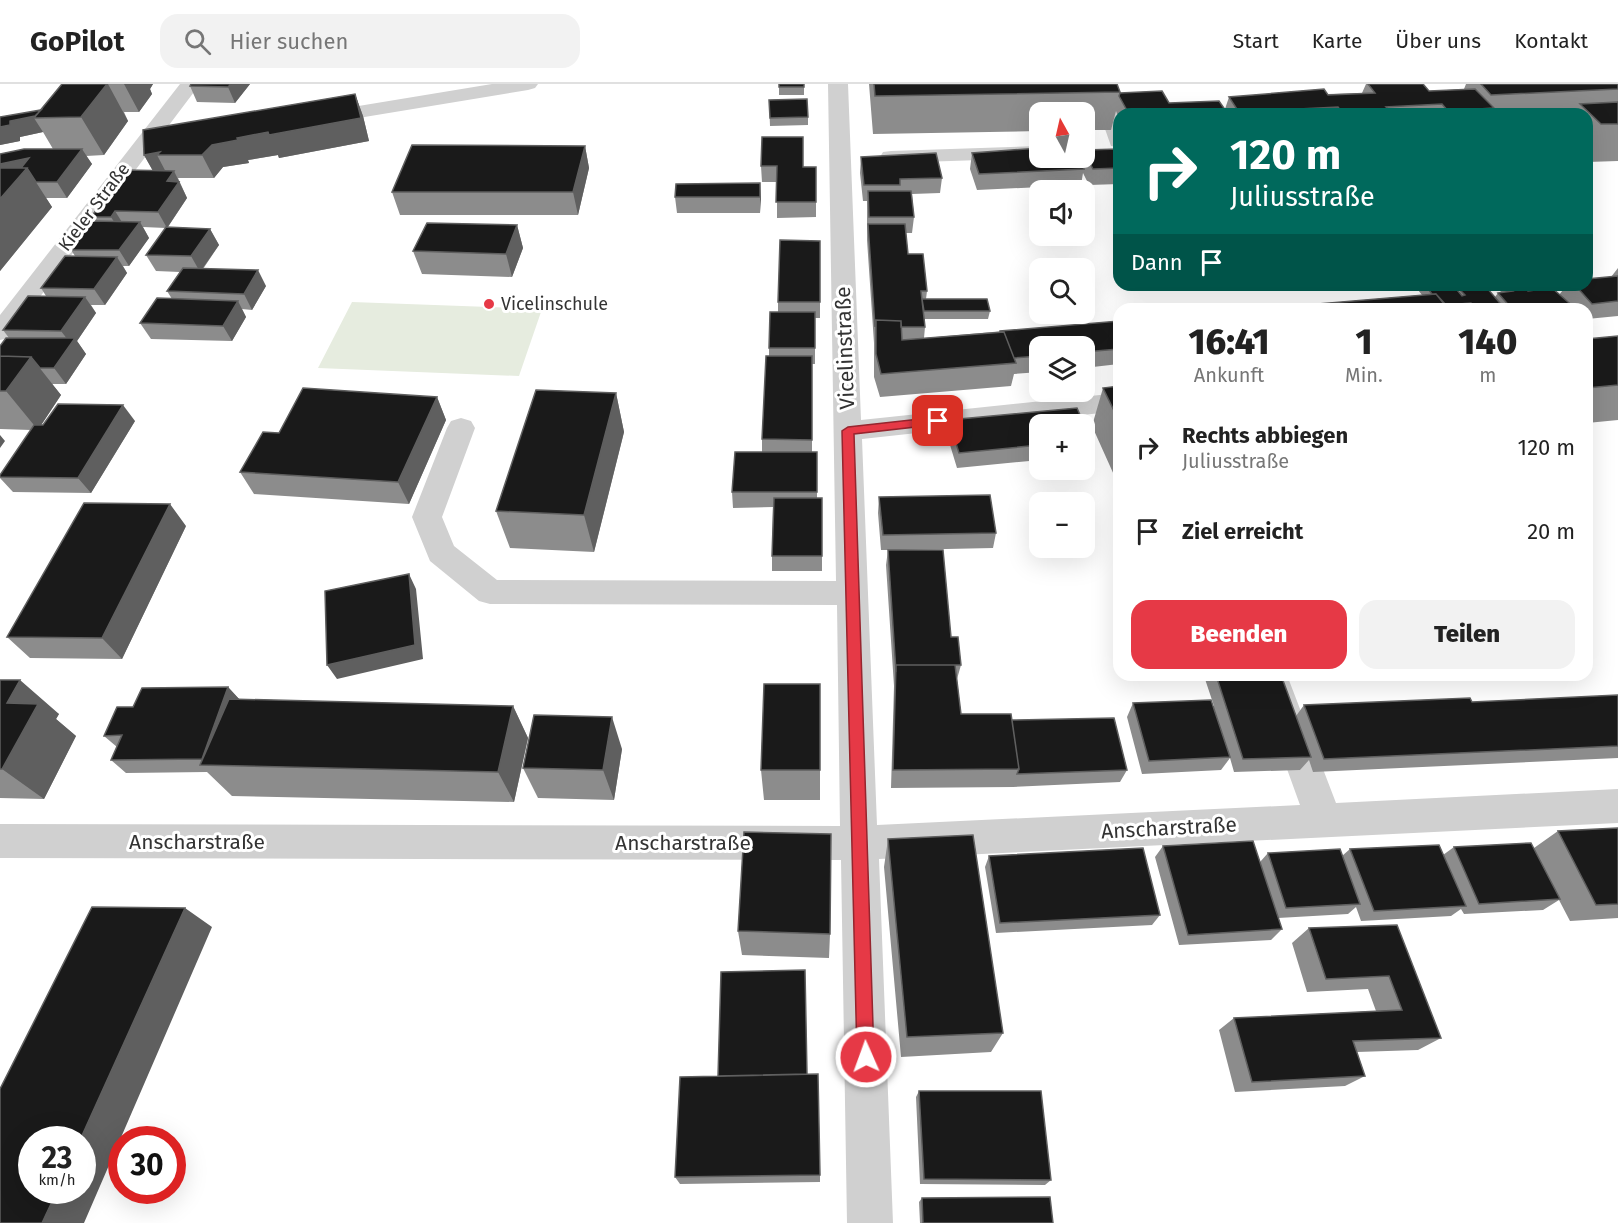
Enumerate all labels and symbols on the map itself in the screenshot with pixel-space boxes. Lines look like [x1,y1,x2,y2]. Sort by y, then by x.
north arrow [1029,102,1095,168]
street label: Kieler Straße [54,158,134,256]
street label: Vicelinstraße [830,286,860,410]
place label: Vicelinschule [501,293,608,315]
marker: Vicelinschule [482,297,496,311]
pin [912,395,963,446]
street label: Anscharstraße [1101,811,1237,845]
street label: Anscharstraße [129,829,265,855]
street label: Anscharstraße [615,830,751,856]
position arrow [834,1025,898,1089]
speed limit sign: 30 [108,1126,186,1204]

